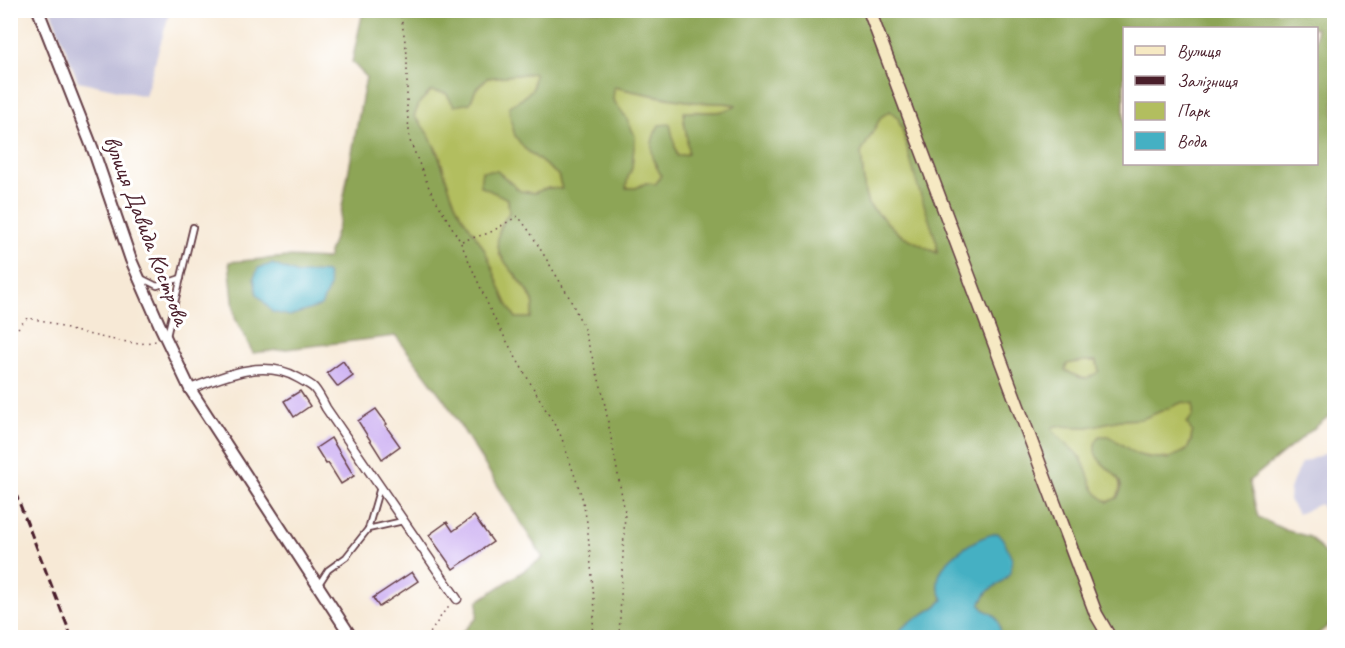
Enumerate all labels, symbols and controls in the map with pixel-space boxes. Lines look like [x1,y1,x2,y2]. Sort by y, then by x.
legend [1123,27,1318,165]
text: Вулиця [1177,40,1221,62]
text: Залізниця [1177,70,1238,93]
text: Парк [1177,100,1211,122]
text: Вода [1177,130,1208,152]
street label: вулиця Давида Кострова [97,131,198,331]

